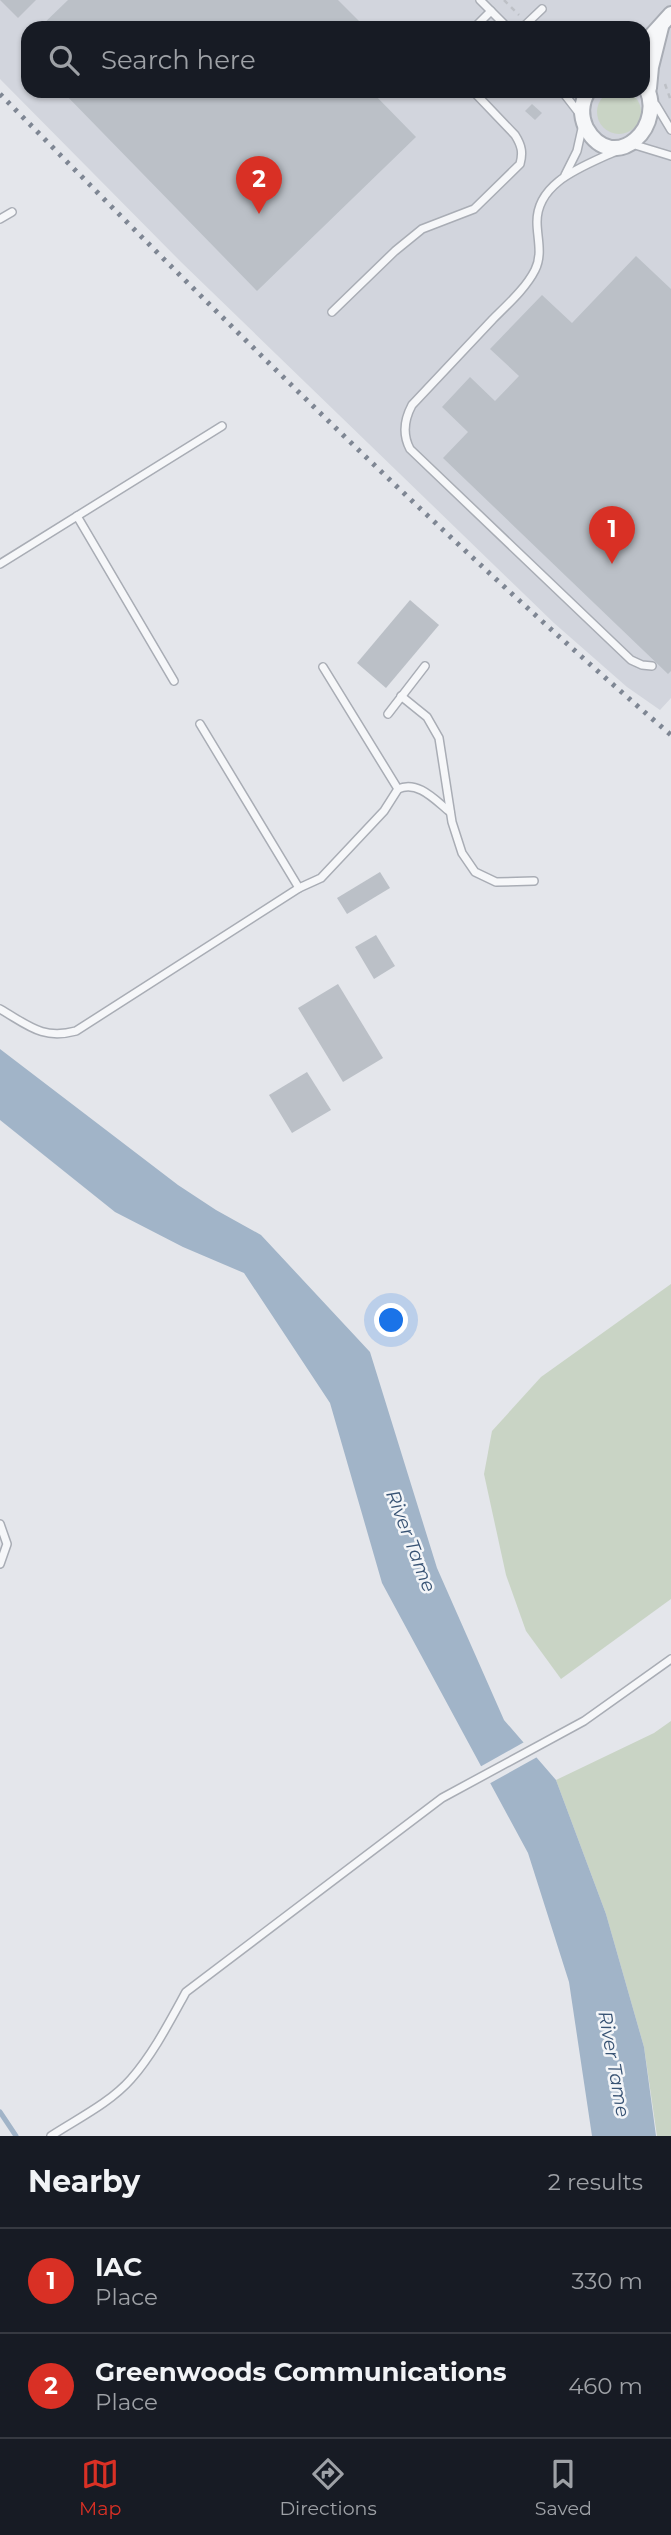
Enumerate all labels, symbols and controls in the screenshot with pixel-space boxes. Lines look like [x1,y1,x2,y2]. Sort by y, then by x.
search box [21,21,650,98]
icon: search [45,41,83,79]
text: Search here [101,44,256,76]
pin: 2 [236,156,282,214]
pin: 1 [589,506,635,564]
your location [374,1303,408,1337]
water label: River Tame [381,1487,441,1595]
water label: River Tame [593,2009,635,2119]
text: Nearby [28,2163,140,2200]
text: 2 results [548,2168,643,2196]
text: IAC [95,2251,142,2283]
text: 1 [46,2267,56,2295]
text: 330 m [572,2267,643,2295]
text: Place [95,2283,158,2311]
text: Greenwoods Communications [95,2356,507,2388]
text: 2 [44,2372,58,2400]
text: 460 m [568,2372,643,2400]
text: Place [95,2388,158,2416]
tab: Map [79,2455,121,2520]
tab: Directions [279,2455,377,2520]
tab: Saved [535,2455,592,2520]

